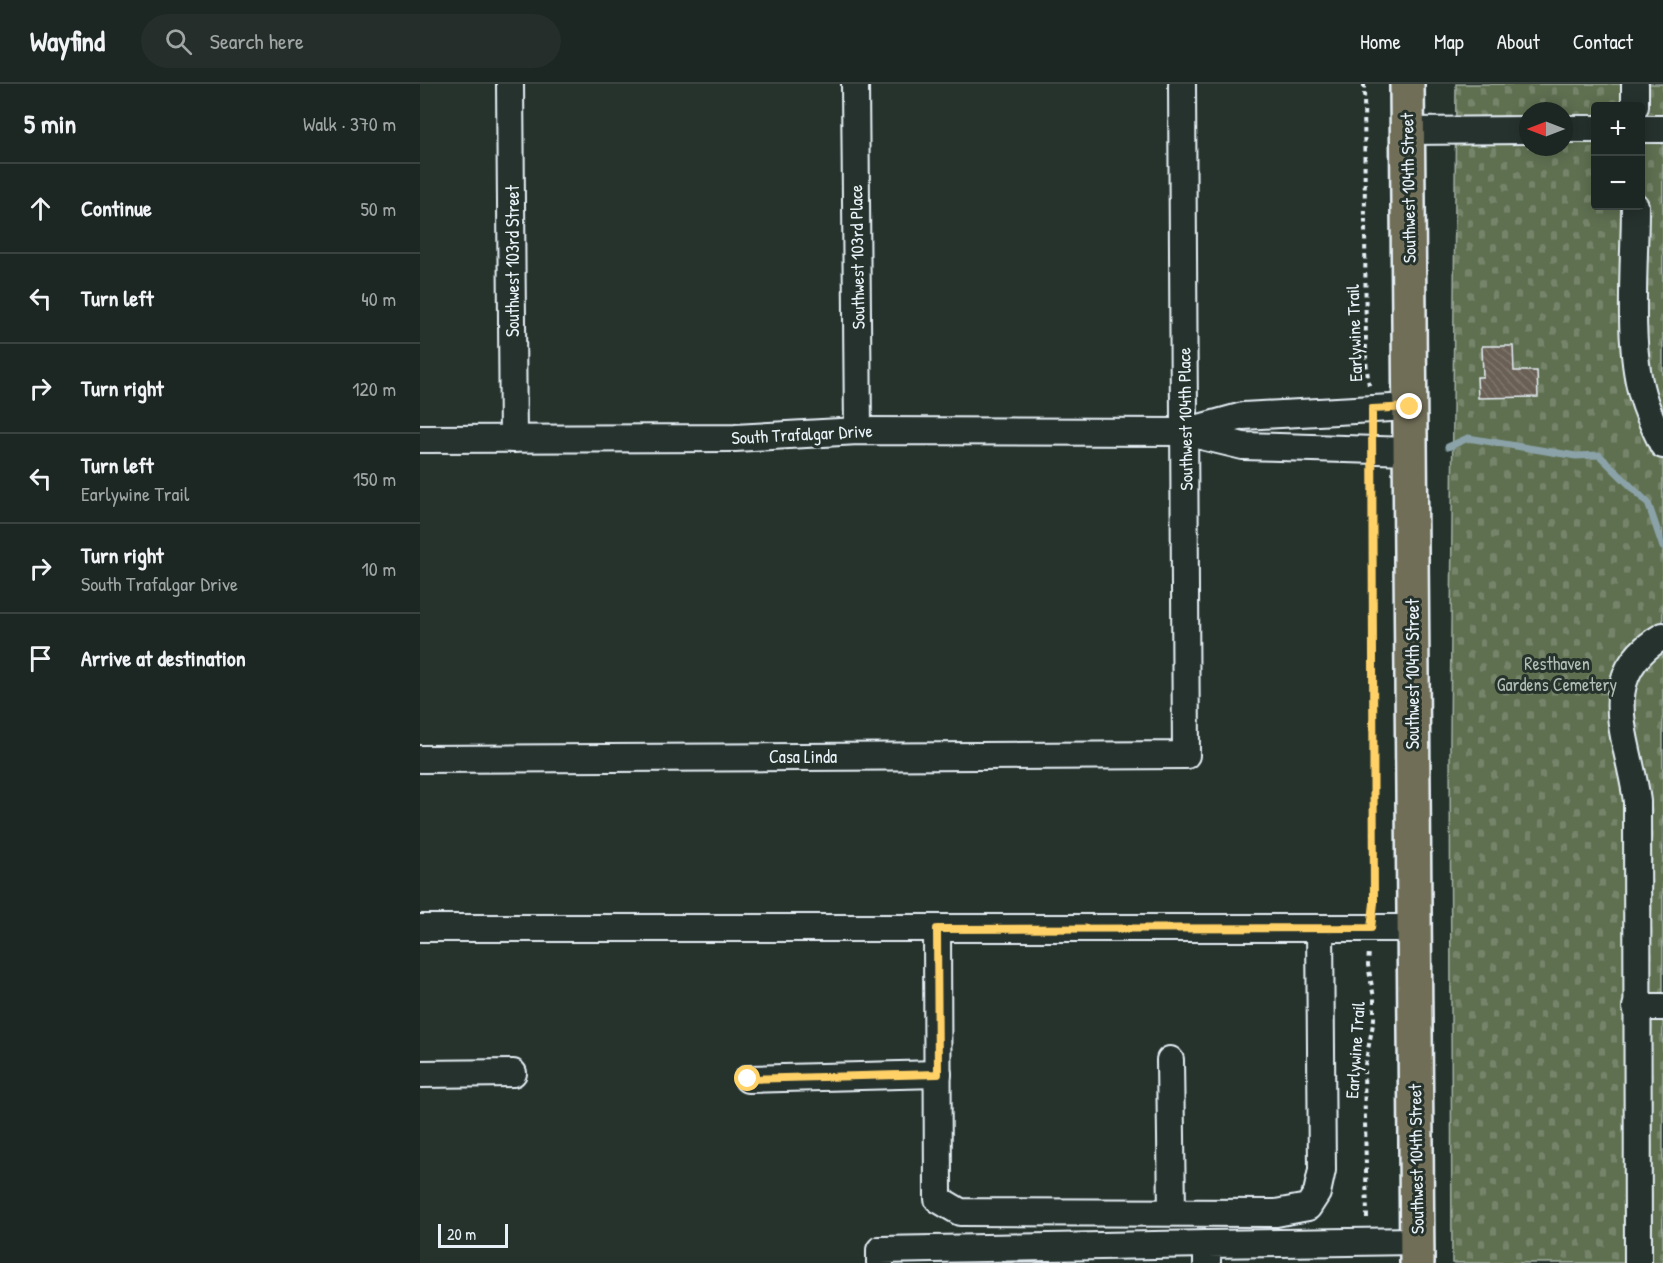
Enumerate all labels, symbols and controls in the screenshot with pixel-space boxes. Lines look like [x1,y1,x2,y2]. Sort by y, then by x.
search box [141,14,561,68]
text: Wayfind [30,22,105,60]
icon: search [162,25,195,58]
text: Search here [210,26,304,56]
text: Home [1360,27,1401,56]
text: Map [1434,27,1464,56]
text: About [1497,27,1540,56]
text: Contact [1573,27,1633,56]
north arrow [1519,102,1573,156]
map controls [1591,102,1645,210]
button: + [1591,102,1645,156]
text: 5 min [24,106,76,141]
text: Walk · 370 m [303,110,396,137]
street label: Southwest 104th Street [1394,112,1422,263]
button: − [1591,156,1645,210]
street label: Southwest 103rd Street [500,184,525,337]
street label: Southwest 103rd Place [843,184,871,330]
icon: ahead [24,192,57,225]
text: Continue [81,193,152,223]
text: 50 m [360,195,396,222]
icon: left [24,282,57,315]
text: Turn left [81,283,154,313]
street label: Earlywine Trail [1340,284,1368,382]
text: 40 m [361,285,396,312]
street label: Southwest 104th Place [1171,347,1199,491]
icon: right [24,372,57,405]
text: Turn right [81,373,164,403]
text: 120 m [352,375,396,402]
route end [1396,393,1422,419]
street label: South Trafalgar Drive [731,418,873,450]
text: Turn left [81,450,154,480]
icon: left [24,462,57,495]
text: 150 m [353,465,396,492]
text: Earlywine Trail [81,480,189,507]
text: Turn right [81,540,164,570]
icon: right [24,552,57,585]
text: 10 m [362,555,396,582]
text: South Trafalgar Drive [81,570,238,597]
street label: Southwest 104th Street [1400,598,1425,749]
icon: arrive [24,642,57,675]
text: Arrive at destination [81,643,246,673]
park label: Resthaven Gardens Cemetery [1497,651,1618,697]
street label: Casa Linda [769,744,837,769]
street label: Earlywine Trail [1339,1000,1371,1099]
route start [734,1065,760,1091]
street label: Southwest 104th Street [1402,1083,1430,1234]
scale bar [438,1221,508,1248]
text: 20 m [447,1223,476,1245]

